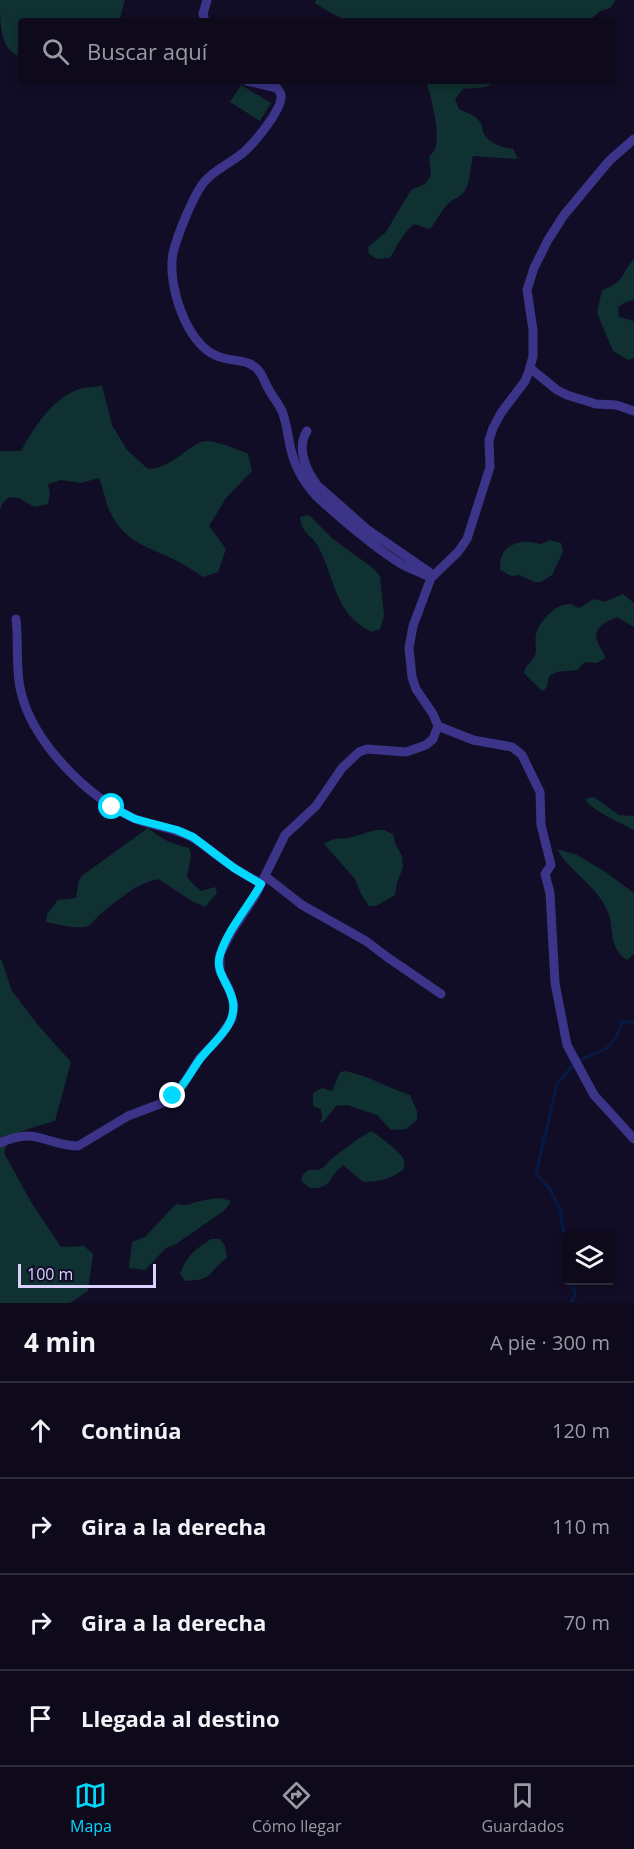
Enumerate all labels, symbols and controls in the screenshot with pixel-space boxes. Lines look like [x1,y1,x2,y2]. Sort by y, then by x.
search box [18,18,616,84]
icon: search [39,35,72,68]
text: Buscar aquí [87,36,207,66]
route start [98,793,124,819]
route end [159,1082,185,1108]
map controls [562,1231,616,1285]
button: layers [562,1231,616,1285]
scale bar [18,1261,156,1288]
text: 100 m [27,1263,73,1285]
text: 4 min [24,1324,96,1360]
text: A pie · 300 m [490,1329,610,1356]
icon: ahead [24,1414,57,1447]
text: Continúa [81,1415,182,1445]
text: 120 m [552,1417,610,1444]
icon: right [24,1510,57,1543]
text: Gira a la derecha [81,1511,266,1541]
text: 110 m [552,1513,610,1540]
icon: right [24,1606,57,1639]
text: Gira a la derecha [81,1607,266,1637]
text: 70 m [563,1609,610,1636]
icon: arrive [24,1702,57,1735]
text: Llegada al destino [81,1703,280,1733]
tab: Mapa [70,1779,112,1837]
tab: Cómo llegar [252,1779,341,1837]
tab: Guardados [481,1779,564,1837]

